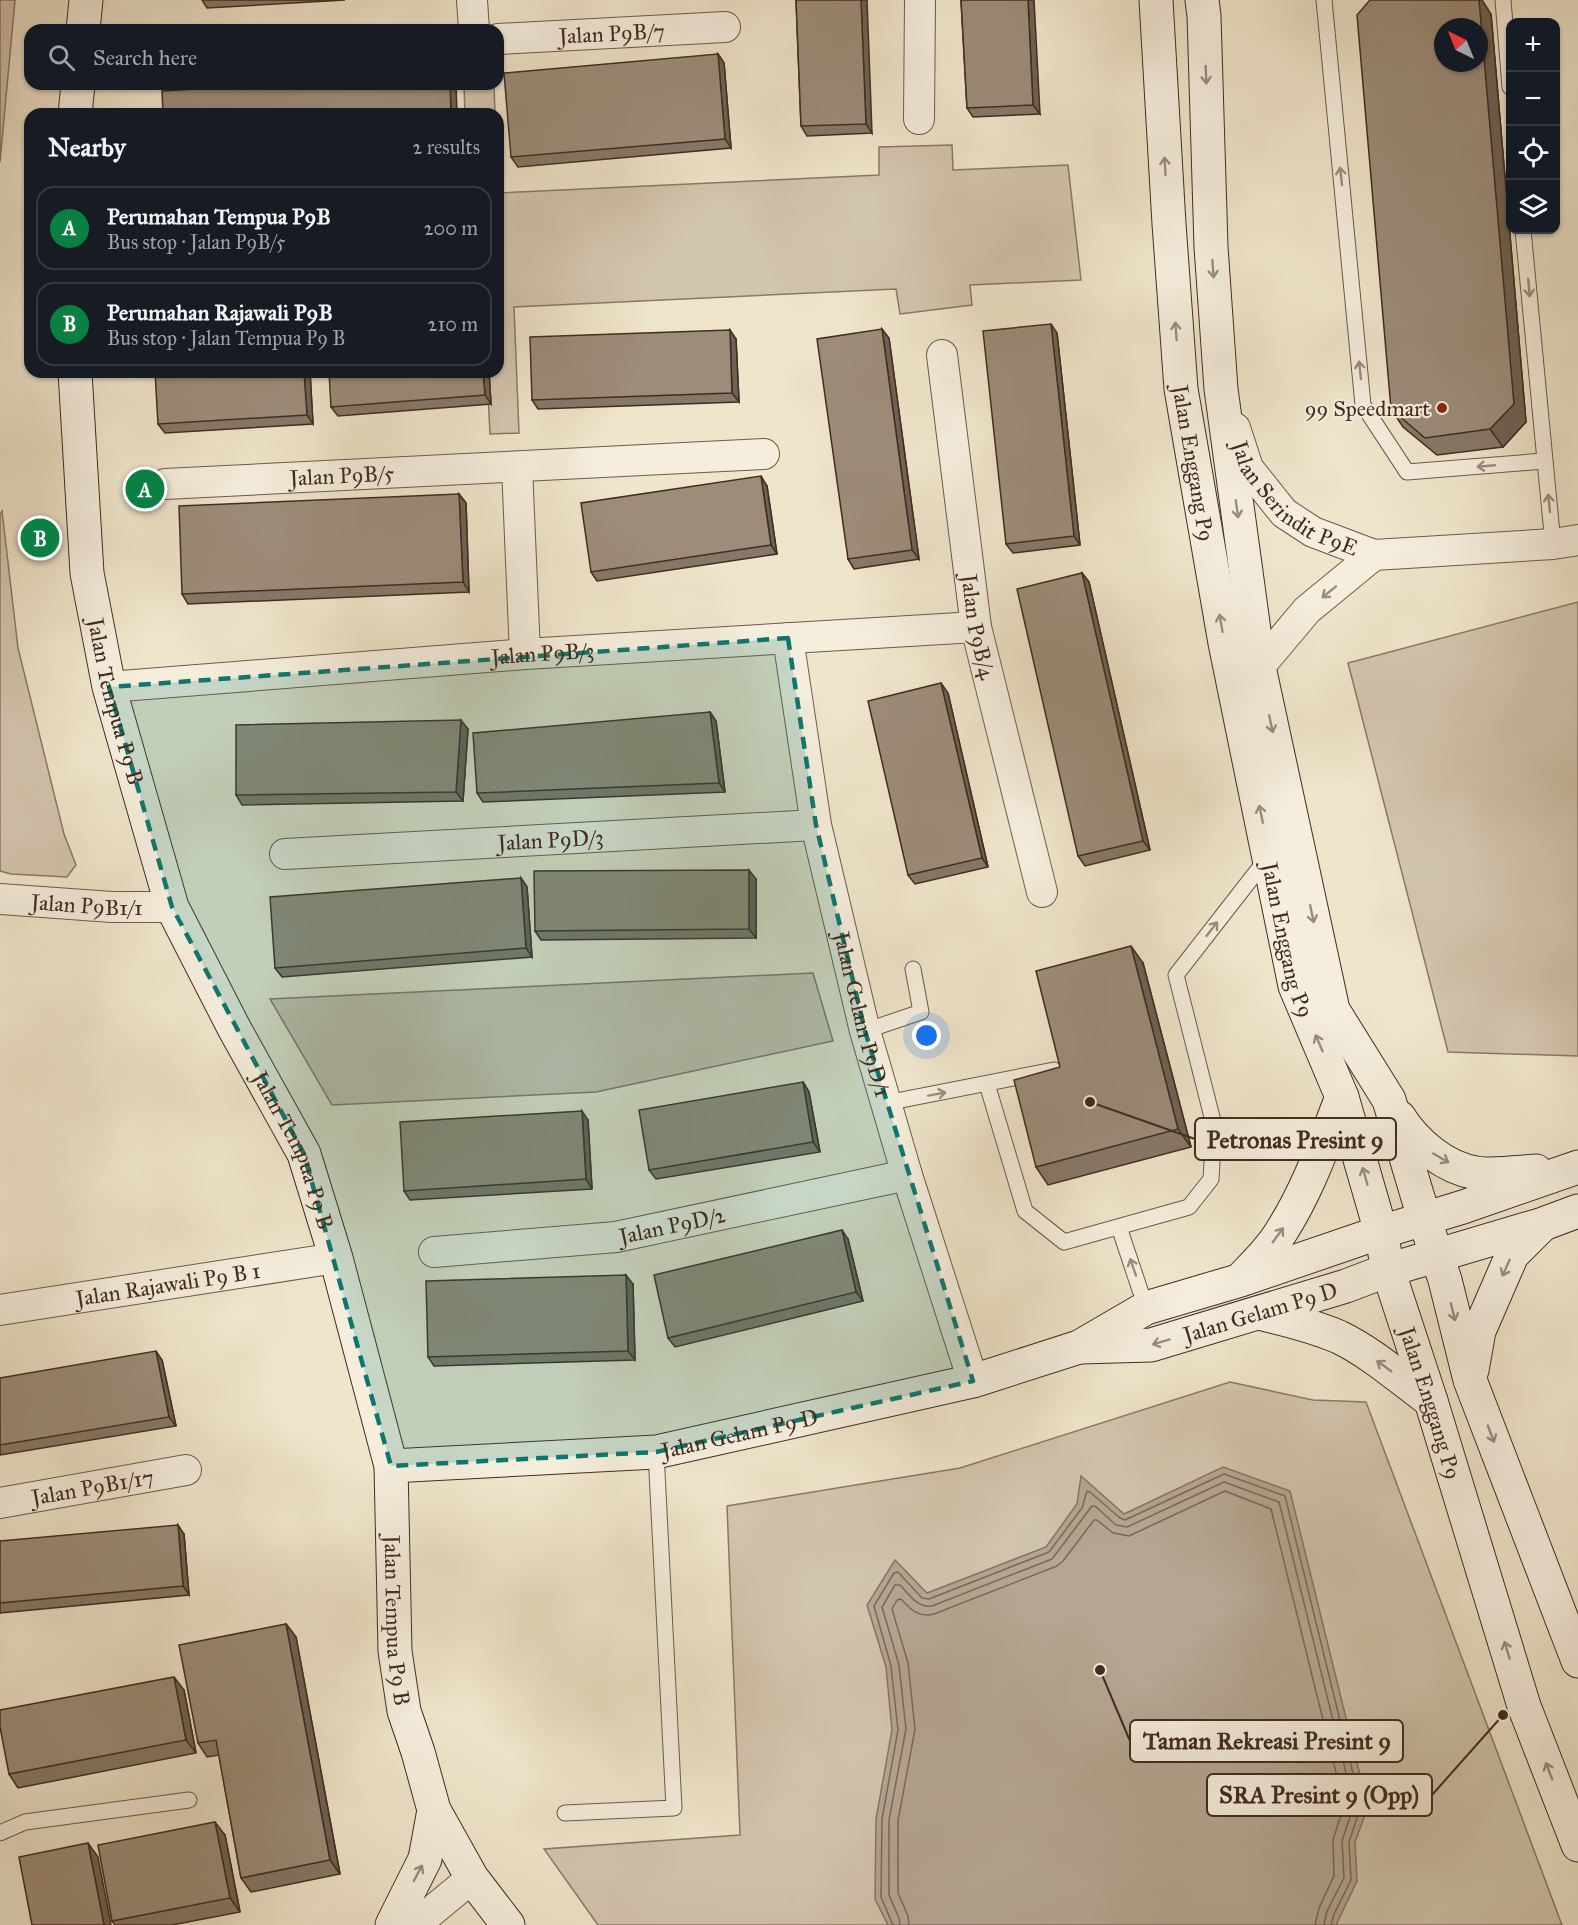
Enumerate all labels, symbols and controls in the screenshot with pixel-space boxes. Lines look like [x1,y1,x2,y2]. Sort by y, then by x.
street label: Jalan P9B/7 [556,17,666,50]
north arrow [1434,18,1488,72]
map controls [1506,18,1560,234]
button: + [1506,18,1560,72]
search box [24,24,504,90]
icon: search [45,41,78,74]
text: Search here [93,44,197,71]
one-way arrow [1200,64,1211,84]
button: − [1506,72,1560,126]
button: locate [1506,126,1560,180]
text: Nearby [48,131,126,163]
text: 2 results [412,135,480,159]
one-way arrow [1160,156,1171,176]
one-way arrow [1335,166,1346,186]
button: layers [1506,180,1560,234]
text: Perumahan Tempua P9B [107,203,331,230]
text: A [63,216,76,240]
text: 200 m [424,216,478,240]
text: Bus stop · Jalan P9B/5 [107,230,285,254]
one-way arrow [1207,259,1218,279]
one-way arrow [1524,277,1535,297]
text: Perumahan Rajawali P9B [107,299,333,326]
text: B [63,312,76,336]
text: 210 m [428,312,478,336]
one-way arrow [1171,321,1182,341]
text: Bus stop · Jalan Tempua P9 B [107,326,345,350]
one-way arrow [1354,360,1365,380]
street label: Jalan Enggang P9 [1166,381,1220,544]
place label: 99 Speedmart [1305,395,1430,422]
marker: 99 Speedmart [1435,401,1449,415]
street label: Jalan Serindit P9E [1225,436,1362,562]
street label: Jalan P9B/5 [287,460,395,492]
one-way arrow [1477,461,1497,472]
pin: A [126,466,164,512]
one-way arrow [1543,493,1554,513]
one-way arrow [1232,499,1243,519]
pin: B [20,516,60,560]
street label: Jalan P9B/4 [955,571,1002,683]
one-way arrow [1321,585,1337,598]
street label: Jalan Tempua P9 B [82,614,149,788]
one-way arrow [1215,614,1226,634]
street label: Jalan P9B/3 [488,637,595,671]
one-way arrow [1266,714,1277,733]
one-way arrow [1254,805,1266,824]
street label: Jalan P9D/3 [495,824,604,856]
street label: Jalan Enggang P9 [1256,858,1320,1021]
street label: Jalan P9B1/1 [28,888,143,921]
one-way arrow [1307,904,1318,924]
one-way arrow [1206,921,1219,937]
street label: Jalan Gelam P9D/1 [827,927,897,1100]
your location [912,1021,941,1050]
one-way arrow [1313,1034,1324,1053]
street label: Jalan Tempua P9 B [246,1065,339,1233]
one-way arrow [926,1088,946,1099]
callout: Petronas Presint 9 [1195,1118,1396,1160]
text: Petronas Presint 9 [1206,1125,1384,1155]
one-way arrow [1432,1152,1449,1164]
one-way arrow [1359,1167,1370,1186]
street label: Jalan P9D/2 [615,1201,728,1250]
one-way arrow [1271,1227,1284,1243]
street label: Jalan Rajawali P9 B 1 [72,1257,262,1312]
one-way arrow [1126,1258,1137,1277]
one-way arrow [1500,1259,1512,1277]
street label: Jalan Gelam P9 D [1178,1276,1341,1349]
one-way arrow [1448,1302,1460,1321]
street label: Jalan Enggang P9 [1393,1321,1467,1483]
one-way arrow [1152,1337,1171,1348]
one-way arrow [1376,1360,1392,1373]
street label: Jalan Gelam P9 D [657,1403,821,1465]
one-way arrow [1486,1424,1497,1443]
street label: Jalan P9B1/17 [27,1463,156,1512]
street label: Jalan Tempua P9 B [378,1533,416,1708]
one-way arrow [1501,1641,1512,1660]
callout: Taman Rekreasi Presint 9 [1130,1720,1403,1762]
text: Taman Rekreasi Presint 9 [1142,1726,1391,1756]
one-way arrow [1543,1762,1554,1780]
callout: SRA Presint 9 (Opp) [1207,1774,1432,1816]
text: SRA Presint 9 (Opp) [1219,1780,1419,1810]
one-way arrow [413,1864,424,1882]

